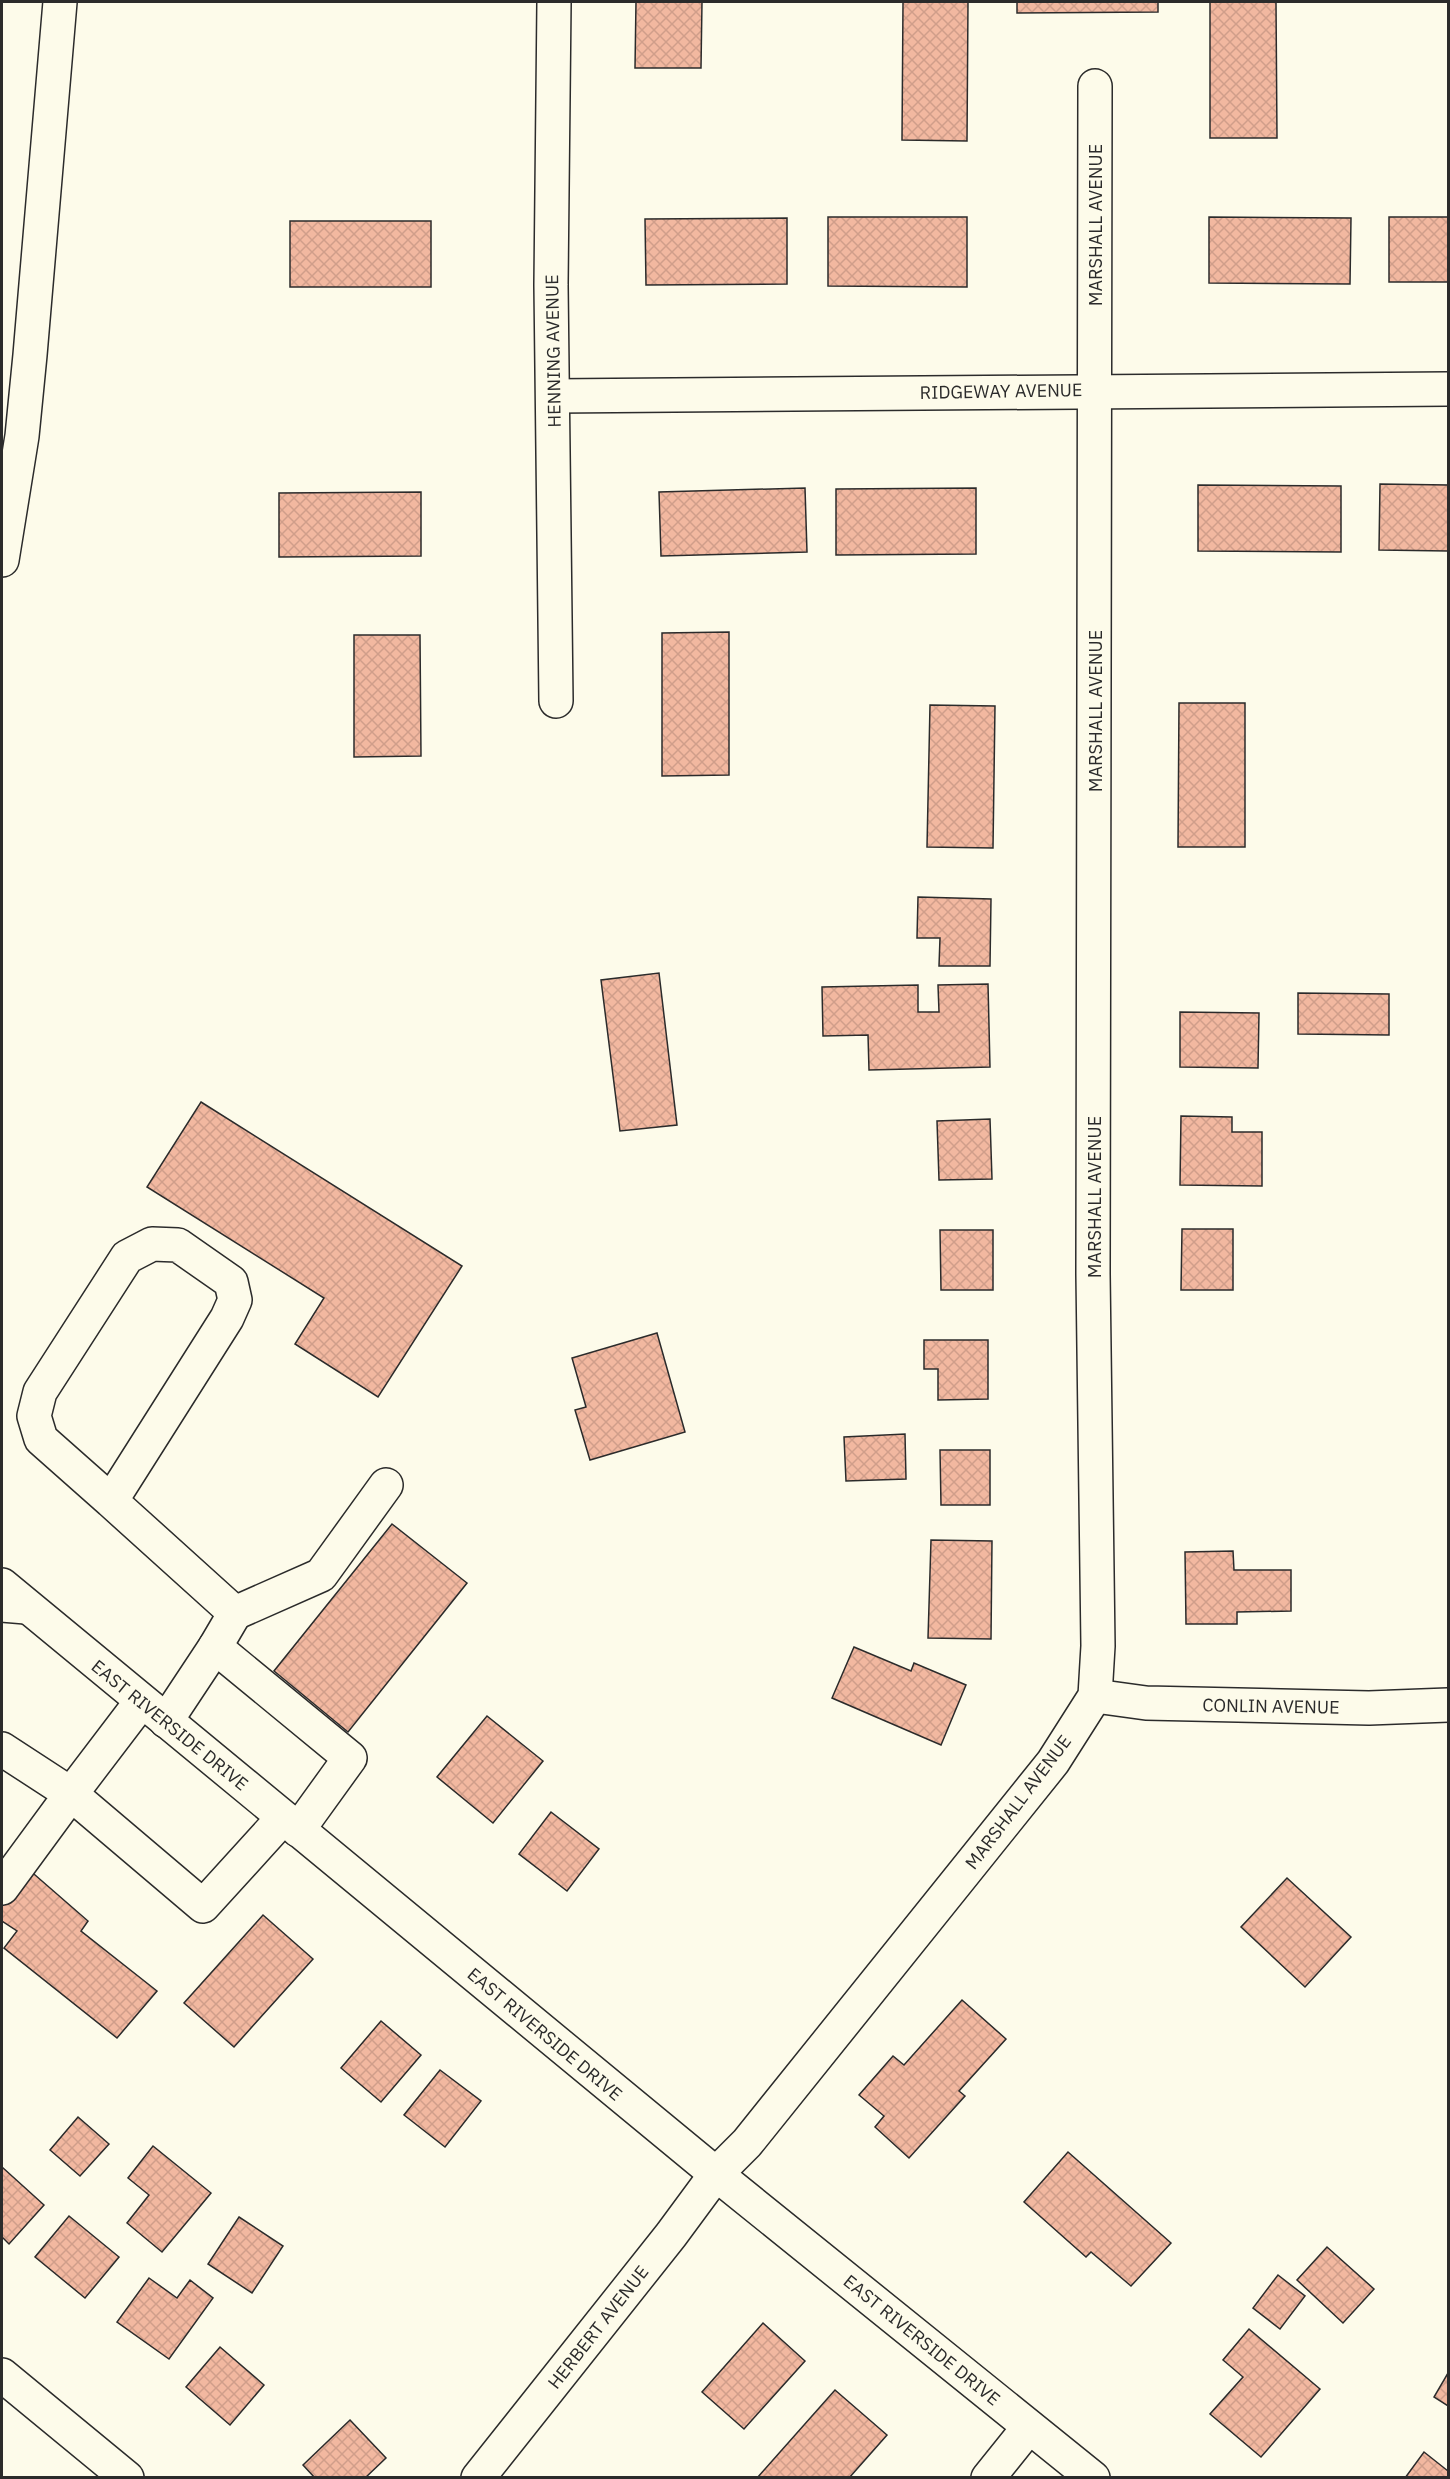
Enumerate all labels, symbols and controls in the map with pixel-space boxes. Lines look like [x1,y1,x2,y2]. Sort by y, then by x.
street label: MARSHALL AVENUE [1084,144,1107,306]
street label: HENNING AVENUE [540,274,566,428]
street label: RIDGEWAY AVENUE [919,378,1083,404]
street label: MARSHALL AVENUE [1084,630,1107,792]
street label: MARSHALL AVENUE [1083,1116,1106,1278]
street label: EAST RIVERSIDE DRIVE [87,1655,253,1795]
street label: CONLIN AVENUE [1202,1693,1340,1719]
street label: MARSHALL AVENUE [960,1730,1076,1874]
street label: EAST RIVERSIDE DRIVE [463,1962,627,2106]
street label: HERBERT AVENUE [543,2261,653,2393]
street label: EAST RIVERSIDE DRIVE [839,2270,1005,2410]

